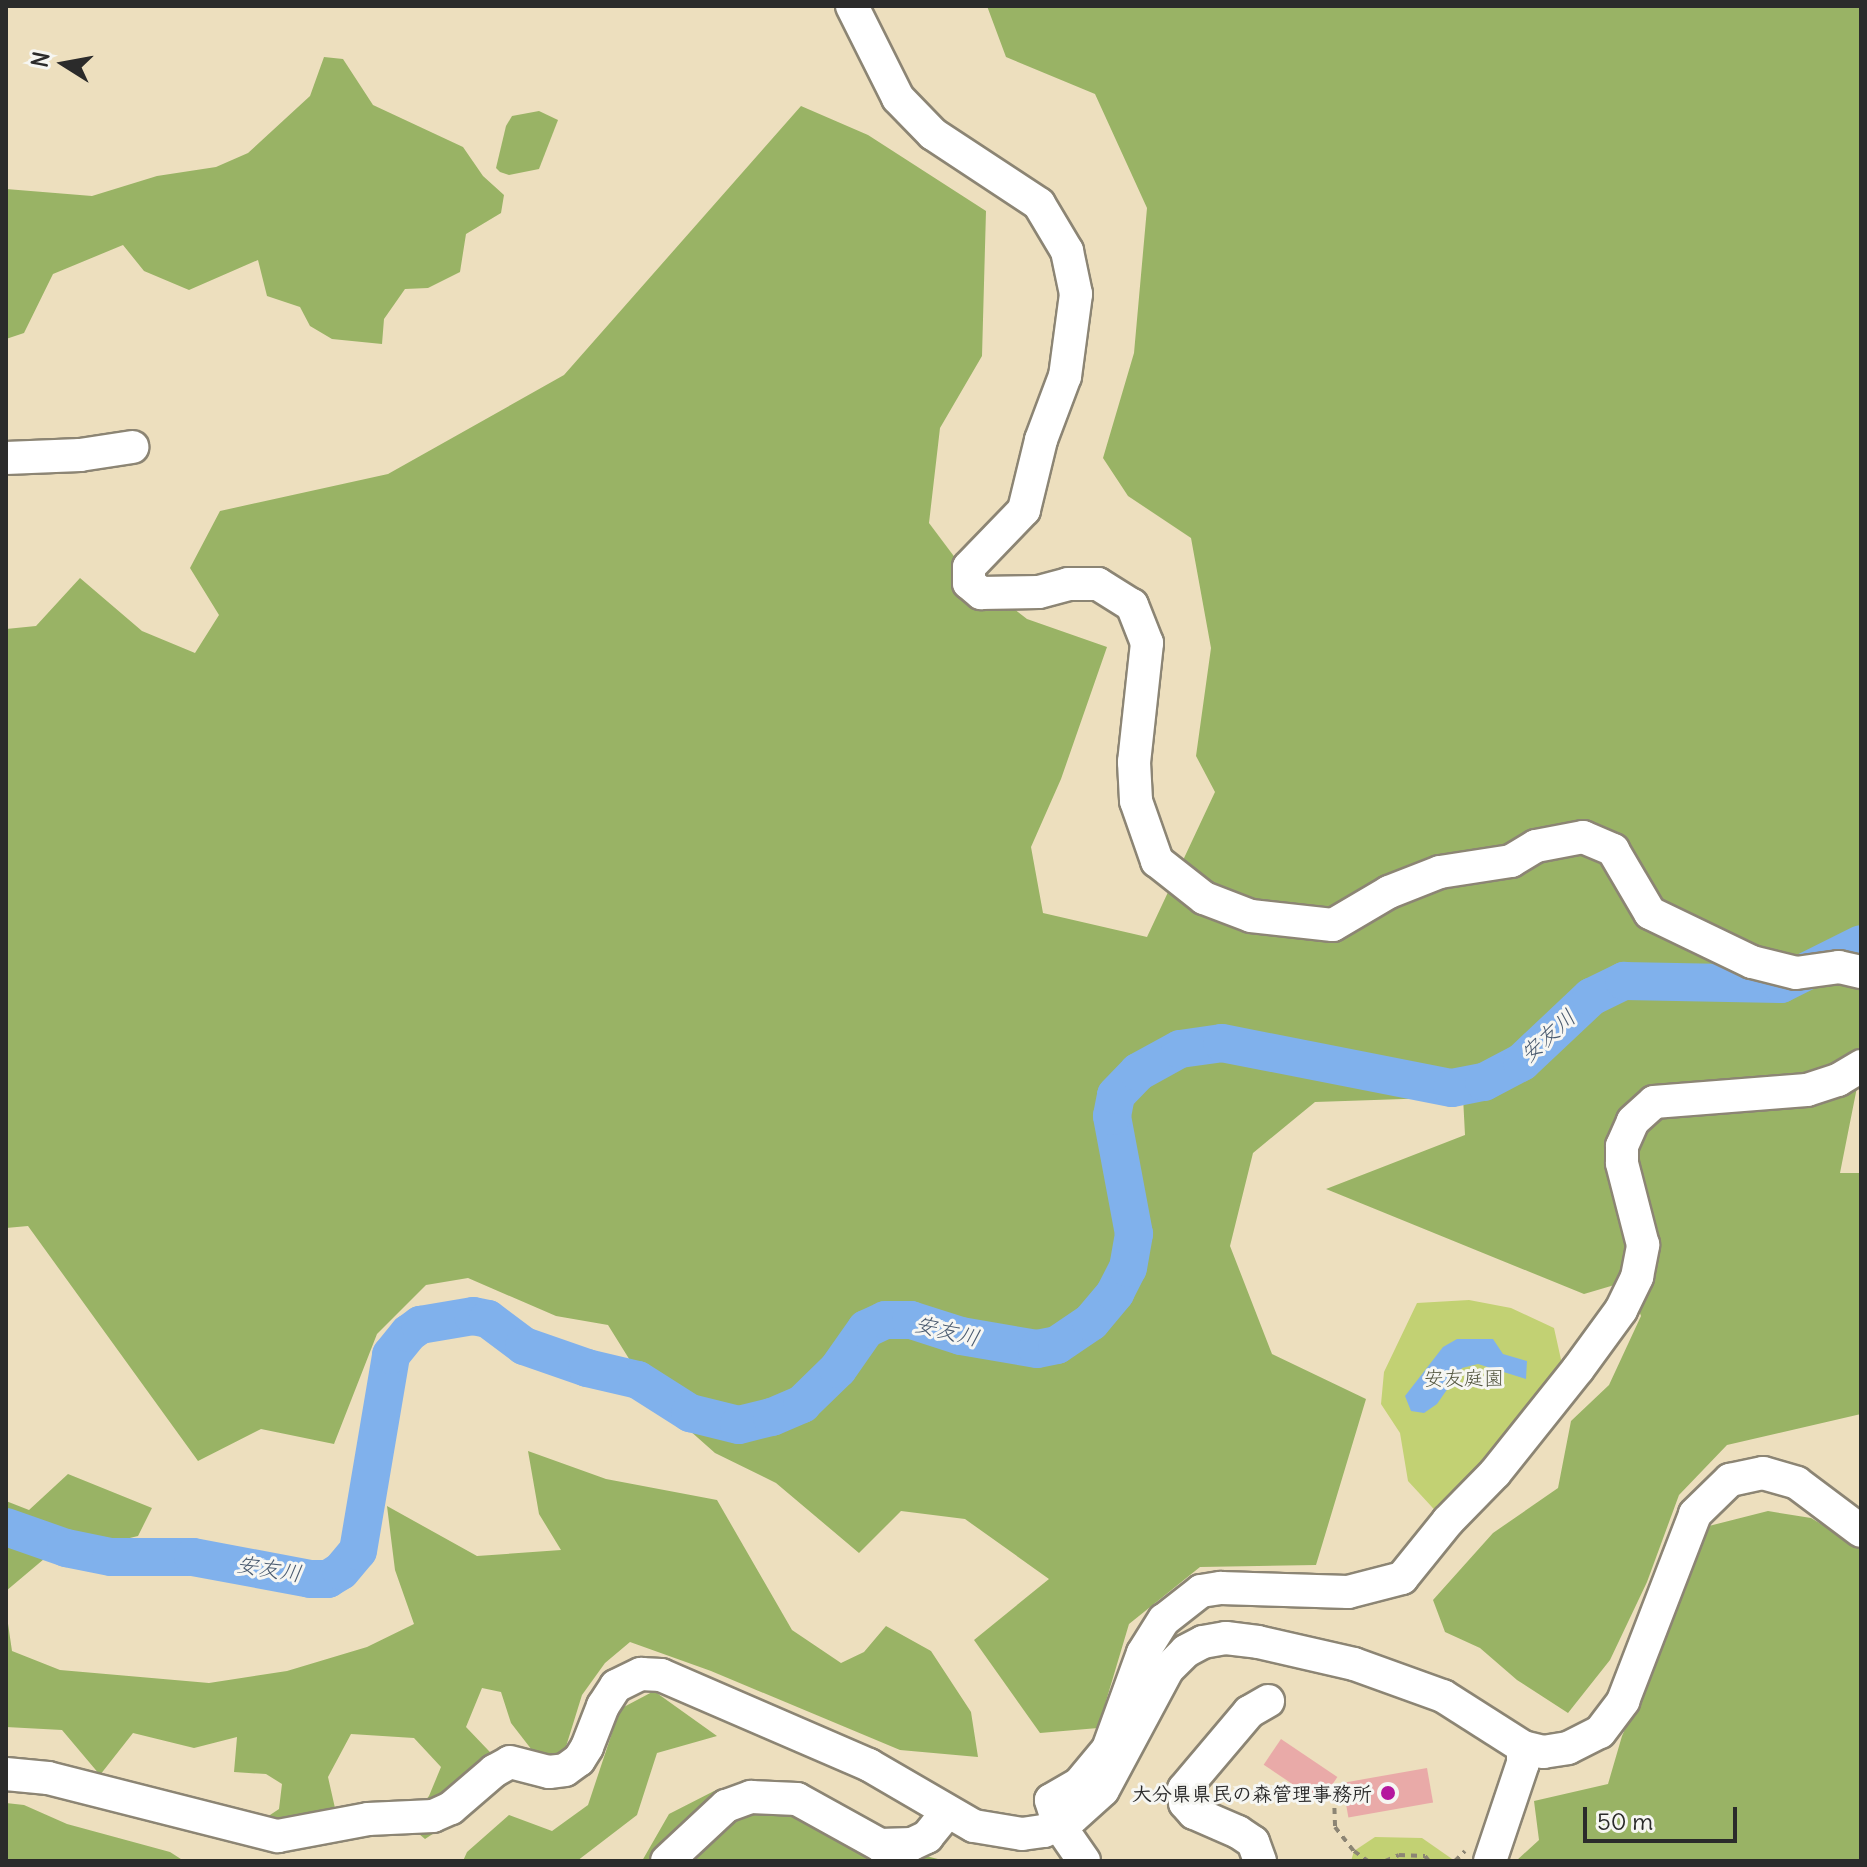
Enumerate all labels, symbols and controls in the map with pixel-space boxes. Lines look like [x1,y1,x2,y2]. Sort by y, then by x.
north arrow [24,24,104,104]
text: N [25,49,56,70]
water label: 安友川 [1515,1004,1581,1068]
water label: 安友川 [912,1310,982,1352]
park label: 安友庭園 [1424,1365,1504,1389]
water label: 安友川 [234,1551,304,1587]
place label: 大分県県民の森管理事務所 [1132,1781,1372,1805]
marker: 大分県県民の森管理事務所 [1379,1784,1397,1802]
scale bar [1587,1791,1741,1841]
text: 50 m [1597,1806,1653,1836]

